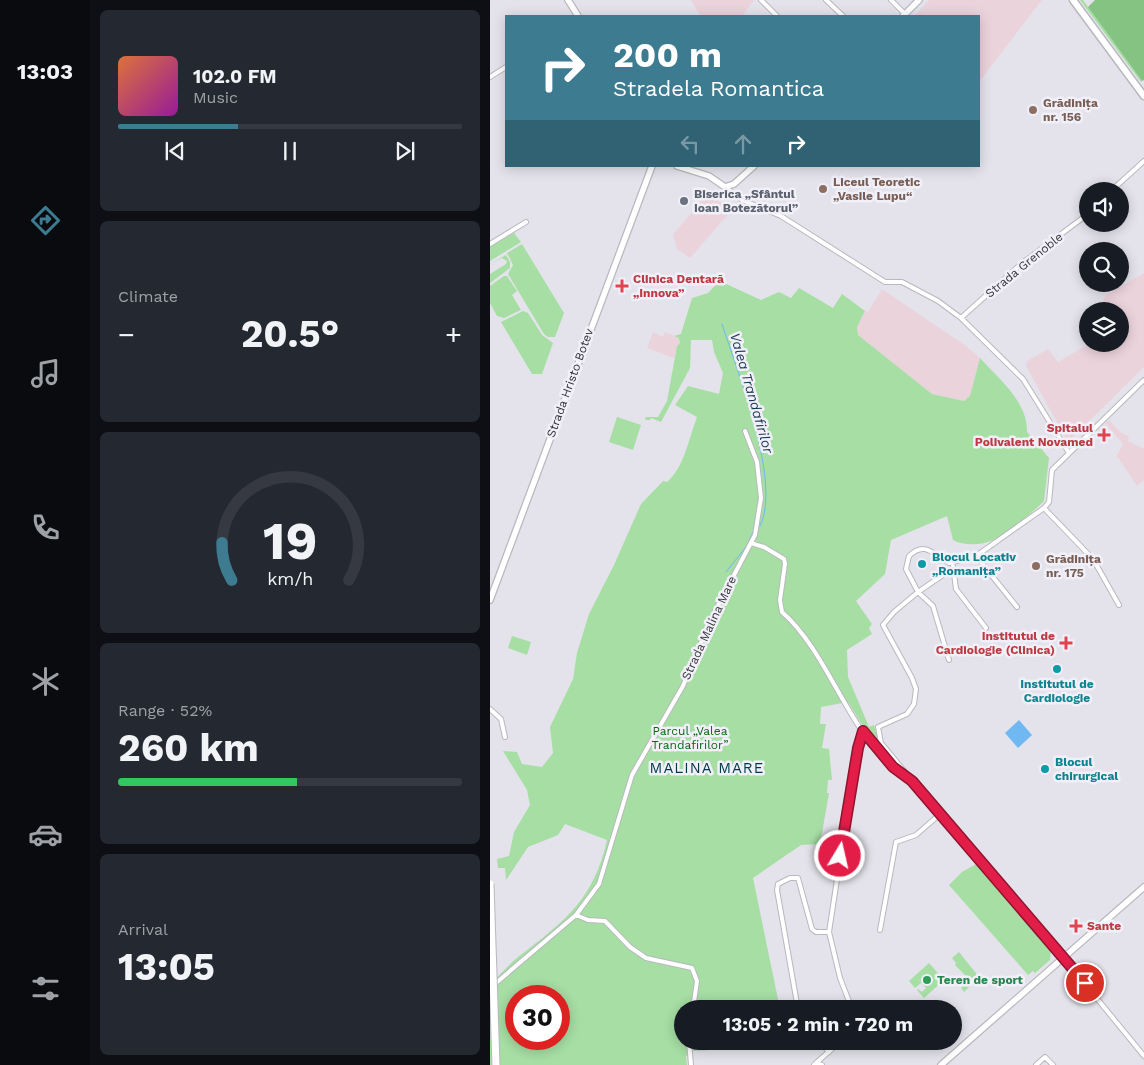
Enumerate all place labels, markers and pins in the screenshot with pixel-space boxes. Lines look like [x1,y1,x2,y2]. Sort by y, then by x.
place label: Grădinița nr. 156 [1043,96,1098,124]
marker: Grădinița nr. 156 [1027,104,1039,116]
place label: Liceul Teoretic „Vasile Lupu“ [833,175,920,203]
marker: Liceul Teoretic „Vasile Lupu“ [817,183,829,195]
place label: Biserica „Sfântul Ioan Botezătorul” [694,187,799,215]
marker: Biserica „Sfântul Ioan Botezătorul” [678,195,690,207]
place label: Clinica Dentară „Innova” [633,272,724,300]
marker: Clinica Dentară „Innova” [615,279,629,293]
place label: Spitalul Polivalent Novamed [975,421,1093,449]
marker: Spitalul Polivalent Novamed [1097,428,1111,442]
place label: Blocul Locativ „Romanița” [932,550,1016,578]
place label: Grădinița nr. 175 [1046,552,1101,580]
marker: Blocul Locativ „Romanița” [916,558,928,570]
marker: Grădinița nr. 175 [1030,560,1042,572]
place label: Institutul de Cardiologie (Clinica) [936,629,1055,657]
marker: Institutul de Cardiologie (Clinica) [1059,636,1073,650]
marker: Institutul de Cardiologie [1051,663,1063,675]
place label: Institutul de Cardiologie [1020,677,1094,705]
place label: Blocul chirurgical [1055,755,1118,783]
marker: Blocul chirurgical [1039,763,1051,775]
marker: Sante [1069,919,1083,933]
place label: Sante [1087,919,1121,933]
pin [1064,962,1106,1004]
place label: Teren de sport [937,973,1024,987]
marker: Teren de sport [921,974,933,986]

